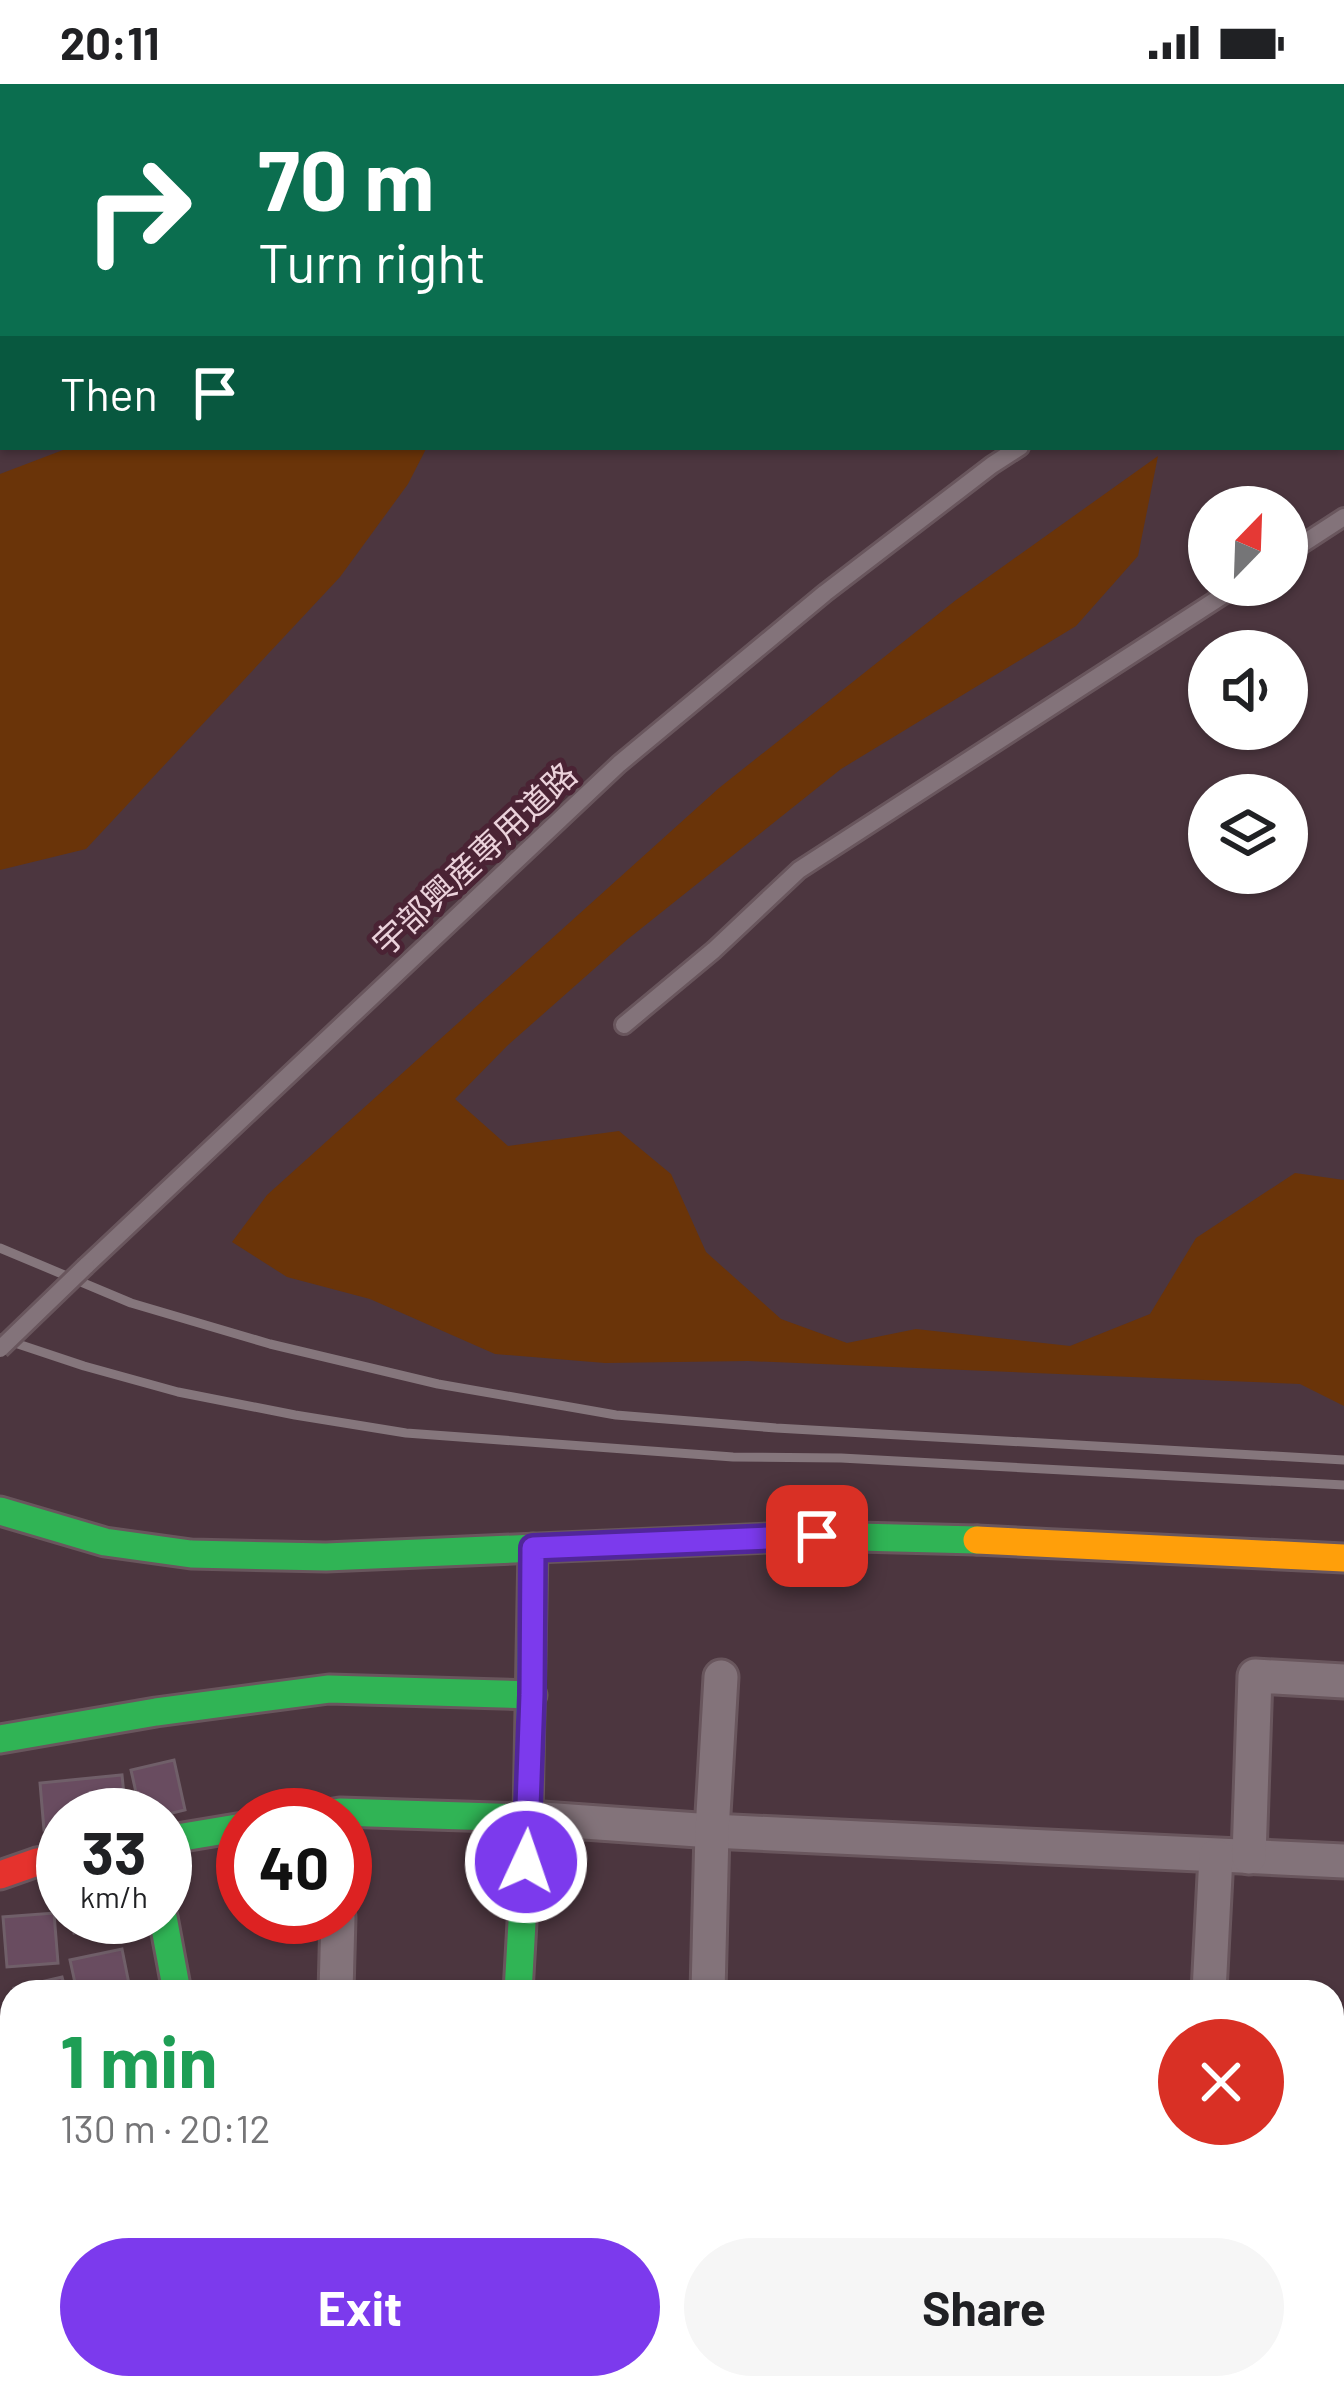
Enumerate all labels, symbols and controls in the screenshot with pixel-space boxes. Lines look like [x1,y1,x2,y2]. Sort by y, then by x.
text: 20:11 [60,15,159,69]
text: 70 m [258,127,434,228]
icon: right [60,132,216,288]
text: Turn right [258,229,486,294]
icon: arrive [182,360,248,426]
text: Then [60,366,158,420]
north arrow [1188,486,1308,606]
map controls [1188,486,1308,894]
button: sound [1188,630,1308,750]
street label: 宇部興産専用道路 [364,753,584,963]
button: layers [1188,774,1308,894]
pin [766,1485,868,1587]
icon: arrive [784,1503,850,1569]
speed limit sign: 40 [216,1788,372,1944]
position arrow [463,1799,589,1925]
text: 33 [82,1815,146,1887]
text: km/h [80,1878,148,1914]
text: 1 min [60,2016,218,2102]
button: close [1158,2019,1284,2145]
text: 130 m · 20:12 [60,2104,270,2151]
button: Exit [60,2238,660,2376]
button: Share [684,2238,1284,2376]

